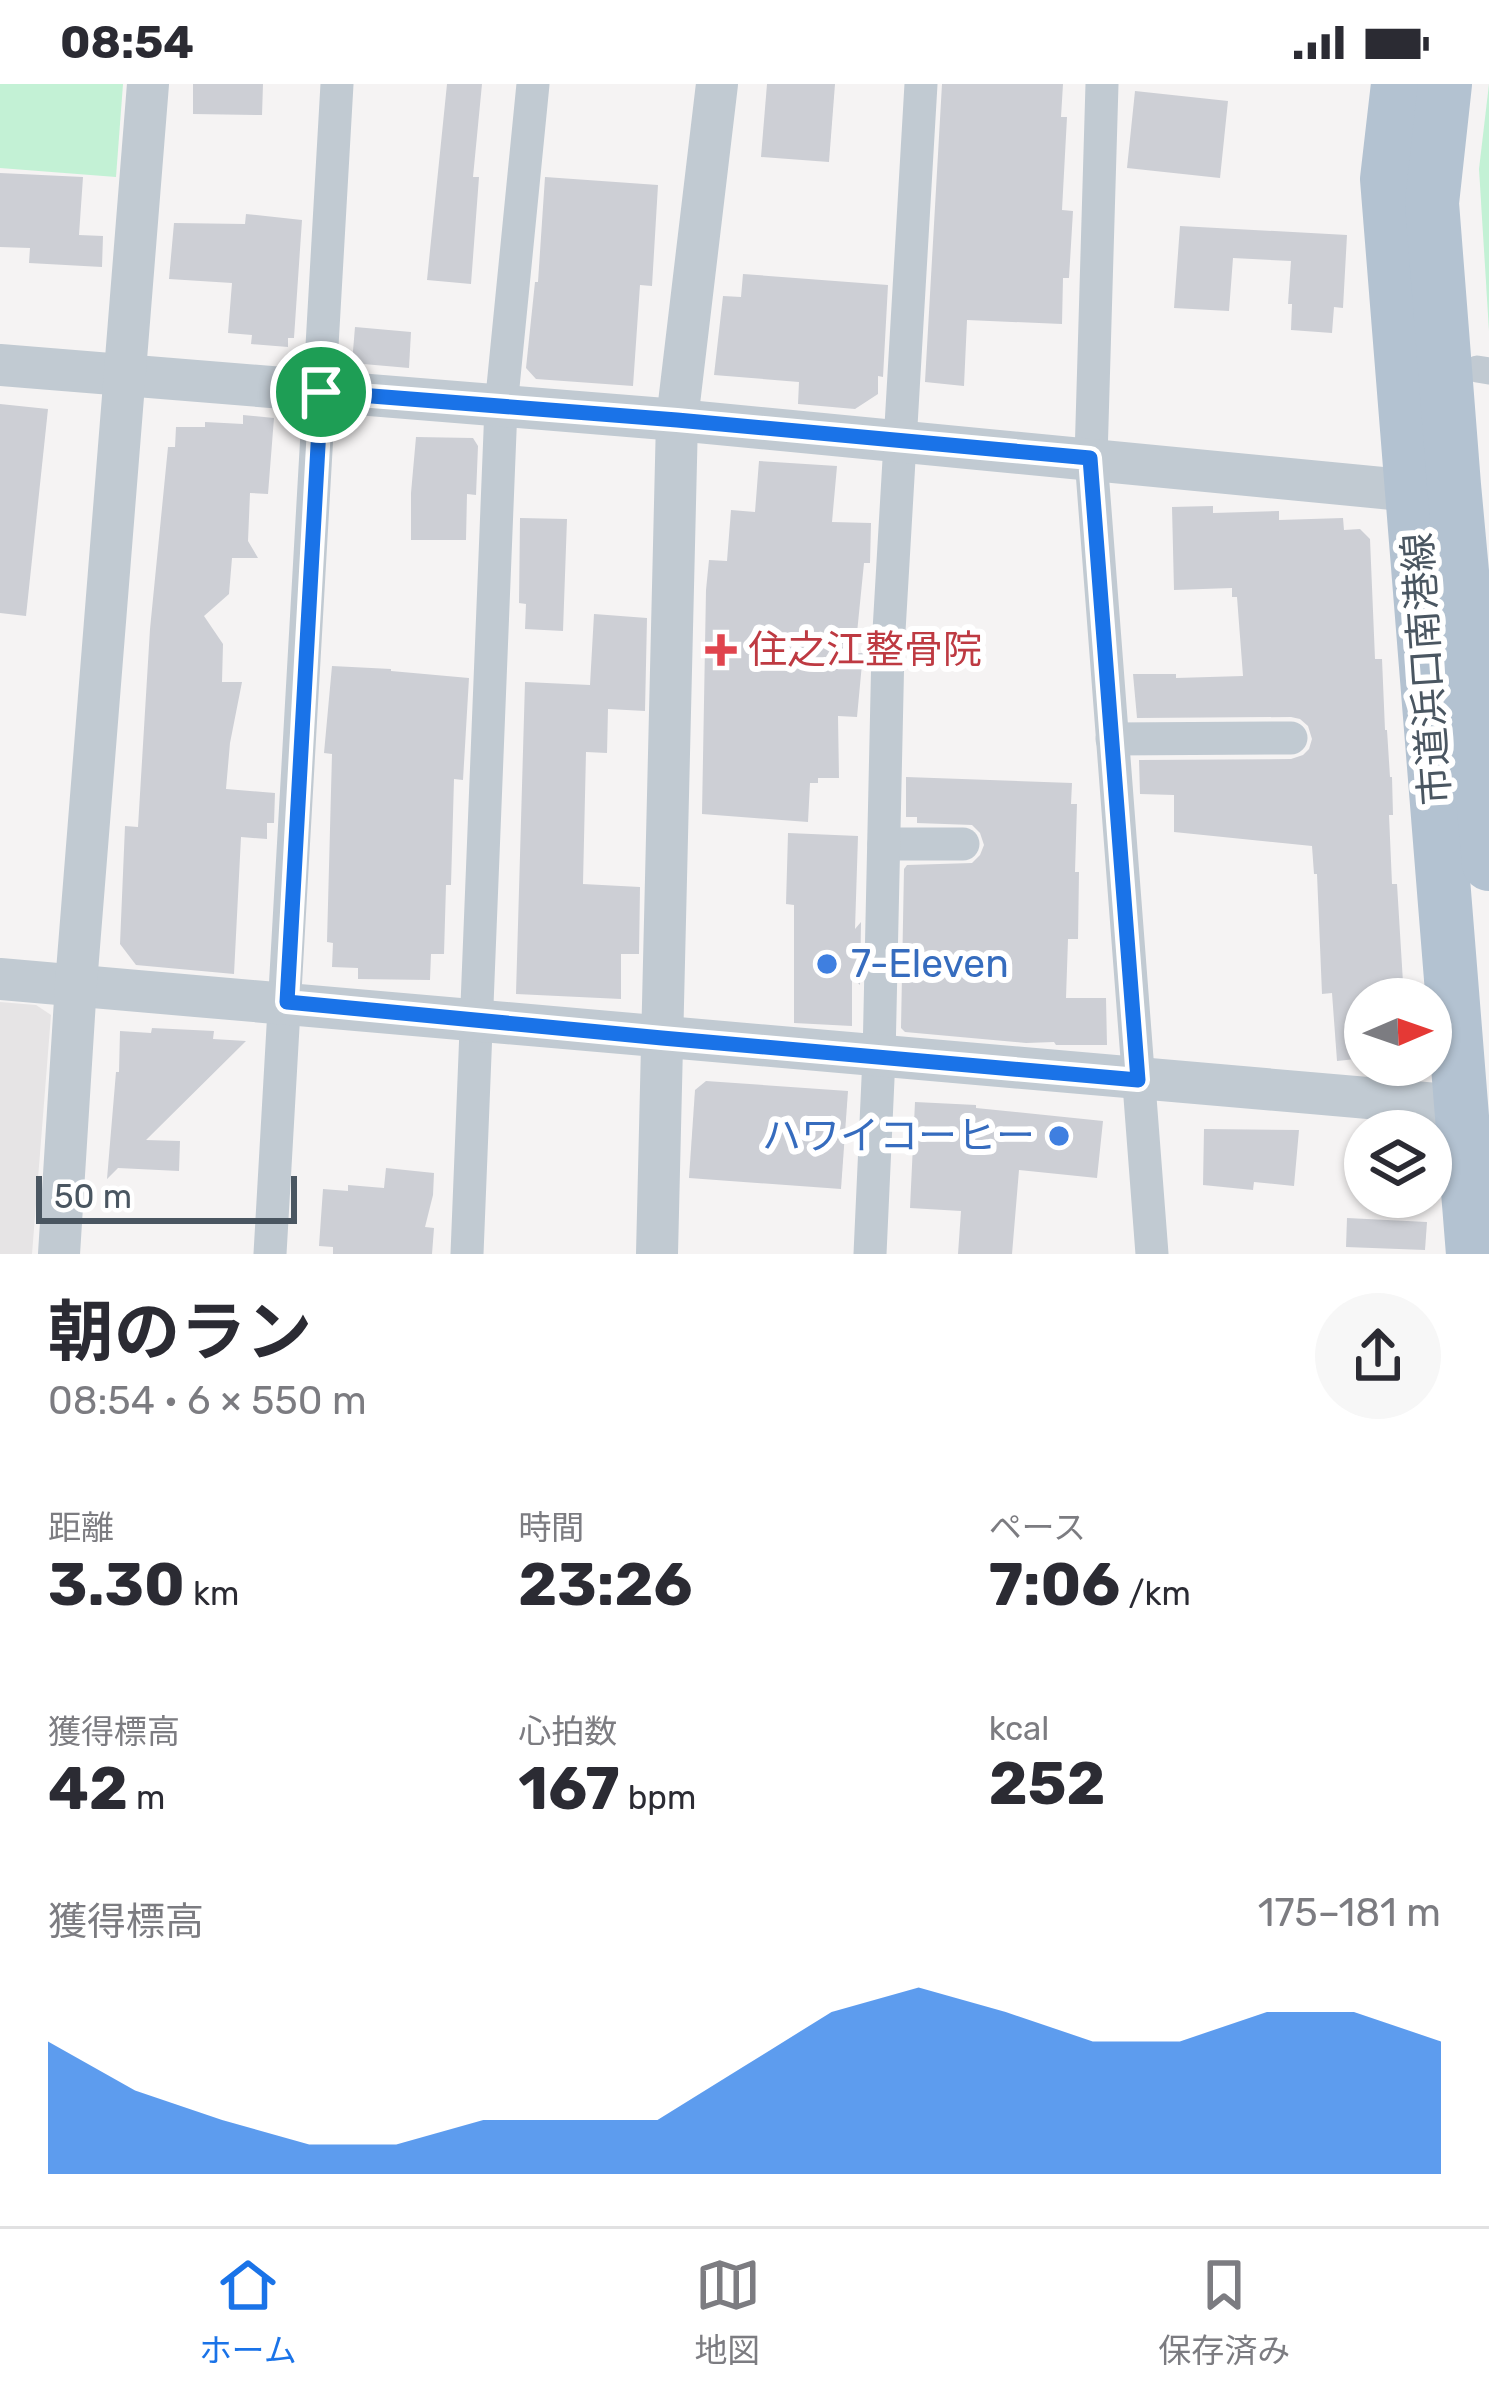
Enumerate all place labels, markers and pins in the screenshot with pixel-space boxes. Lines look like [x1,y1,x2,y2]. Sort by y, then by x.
pin [270,341,372,443]
place label: 住之江整骨院 [748,627,982,673]
marker: 住之江整骨院 [705,634,737,666]
place label: 7-Eleven [851,941,1009,987]
marker: 7-Eleven [814,951,840,977]
place label: ハワイコーヒー [762,1113,1035,1159]
marker: ハワイコーヒー [1046,1123,1072,1149]

